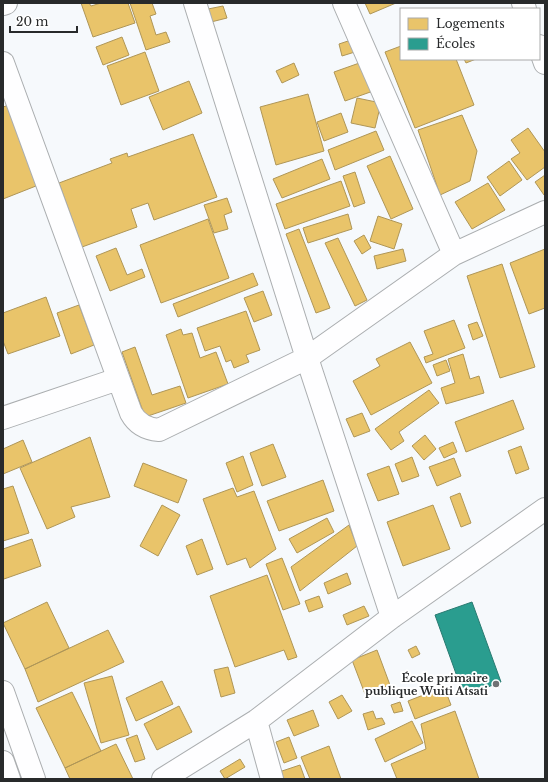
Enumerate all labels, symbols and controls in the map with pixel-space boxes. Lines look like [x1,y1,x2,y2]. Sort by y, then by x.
scale bar [10,8,77,34]
legend [400,8,540,60]
text: 20 m [16,14,48,29]
text: Logements [436,16,505,31]
text: Écoles [436,35,475,51]
place label: École primaire publique Wuiti Atsati [365,671,489,698]
marker: École primaire publique Wuiti Atsati [491,679,501,689]

